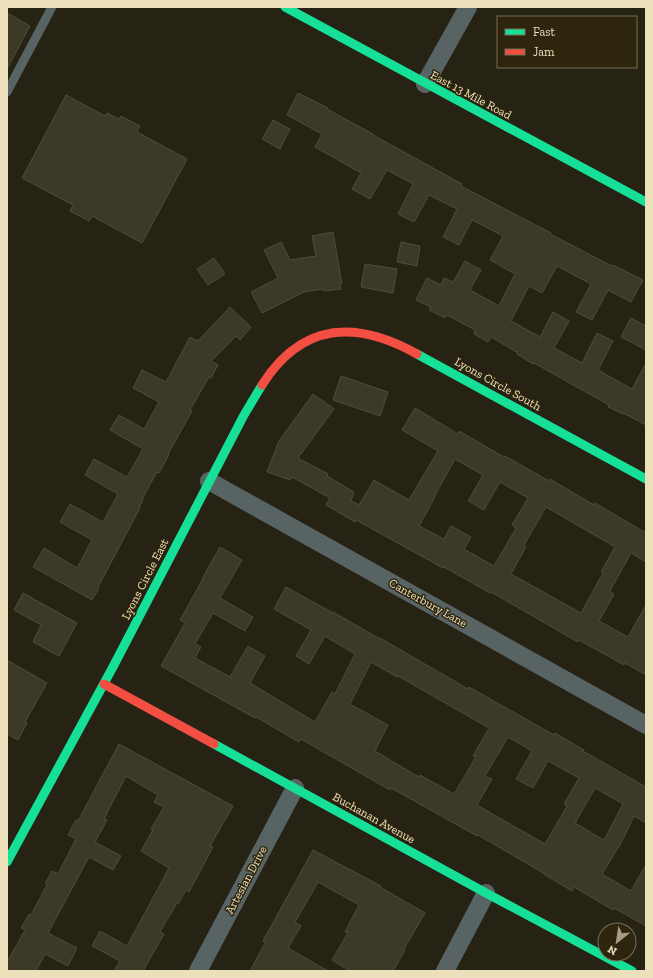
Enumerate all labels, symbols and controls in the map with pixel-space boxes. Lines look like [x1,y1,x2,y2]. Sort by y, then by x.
legend [497,16,637,68]
text: Fast [533,25,556,39]
text: Jam [533,45,555,59]
street label: East 13 Mile Road [428,68,514,122]
street label: Lyons Circle South [452,354,544,414]
street label: Lyons Circle East [119,536,172,622]
street label: Canterbury Lane [386,576,470,630]
street label: Buchanan Avenue [330,790,418,847]
street label: Artesian Drive [222,843,270,916]
north arrow [597,922,637,962]
text: N [605,942,619,958]

